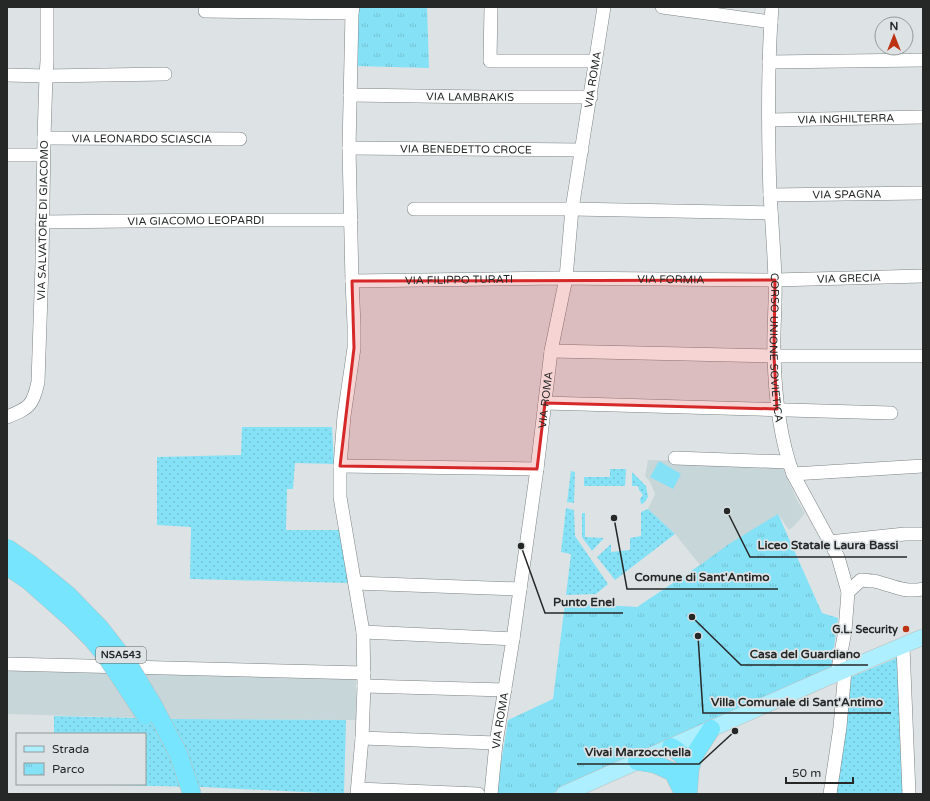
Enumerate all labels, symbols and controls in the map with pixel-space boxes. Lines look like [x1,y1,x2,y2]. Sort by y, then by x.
north arrow [874,16,914,56]
text: N [890,20,898,33]
street label: VIA ROMA [582,50,603,109]
street label: VIA LAMBRAKIS [426,90,514,104]
street label: VIA INGHILTERRA [797,111,895,126]
street label: VIA LEONARDO SCIASCIA [72,132,212,145]
street label: VIA SALVATORE DI GIACOMO [34,140,50,301]
street label: VIA BENEDETTO CROCE [400,142,532,156]
street label: VIA SPAGNA [812,187,882,201]
street label: VIA GIACOMO LEOPARDI [127,213,264,228]
street label: VIA GRECIA [817,271,881,285]
street label: VIA FILIPPO TURATI [405,272,513,287]
street label: VIA FORMIA [637,272,705,286]
street label: CORSO UNIONE SOVIETICA [767,273,786,423]
street label: VIA ROMA [535,370,555,429]
callout: Liceo Statale Laura Bassi [750,533,907,557]
text: Liceo Statale Laura Bassi [758,538,898,552]
callout: Comune di Sant'Antimo [627,565,778,589]
text: Comune di Sant'Antimo [634,570,770,584]
callout: Punto Enel [545,589,623,613]
text: Punto Enel [553,595,615,609]
place label: G.L. Security [832,623,898,637]
marker: G.L. Security [901,624,911,634]
callout: Casa del Guardiano [741,641,868,665]
road number: NSA543 [96,647,146,663]
text: Casa del Guardiano [750,647,860,661]
callout: Villa Comunale di Sant'Antimo [703,689,891,713]
street label: VIA ROMA [489,691,511,750]
text: Villa Comunale di Sant'Antimo [711,695,883,709]
legend [16,733,146,785]
callout: Vivai Marzocchella [577,740,699,764]
text: Strada [52,742,89,756]
text: Vivai Marzocchella [585,745,691,759]
scale bar [786,759,853,785]
text: Parco [52,762,85,776]
text: 50 m [792,766,821,780]

